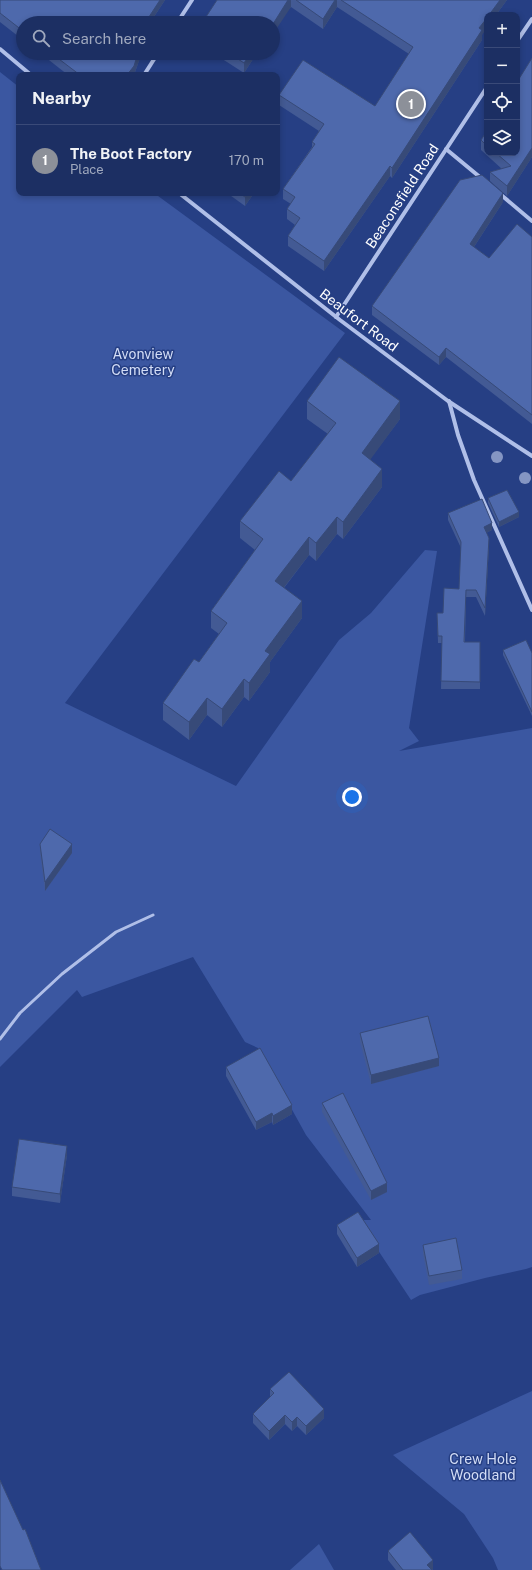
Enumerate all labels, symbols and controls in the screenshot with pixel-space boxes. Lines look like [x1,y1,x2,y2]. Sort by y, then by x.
map controls [484,12,520,156]
button: + [484,12,520,48]
search box [16,16,280,60]
icon: search [30,27,52,49]
text: Search here [62,30,146,47]
button: − [484,48,520,84]
button: locate [484,84,520,120]
text: Nearby [32,88,91,108]
pin: 1 [398,89,424,119]
button: layers [484,120,520,156]
street label: Beaconsfield Road [362,141,442,251]
text: The Boot Factory [70,145,192,162]
text: 1 [42,153,48,168]
text: 170 m [229,153,264,168]
text: Place [70,162,104,177]
street label: Beaufort Road [317,285,401,355]
park label: Avonview Cemetery [111,346,175,378]
your location [342,787,362,807]
park label: Crew Hole Woodland [449,1451,517,1483]

